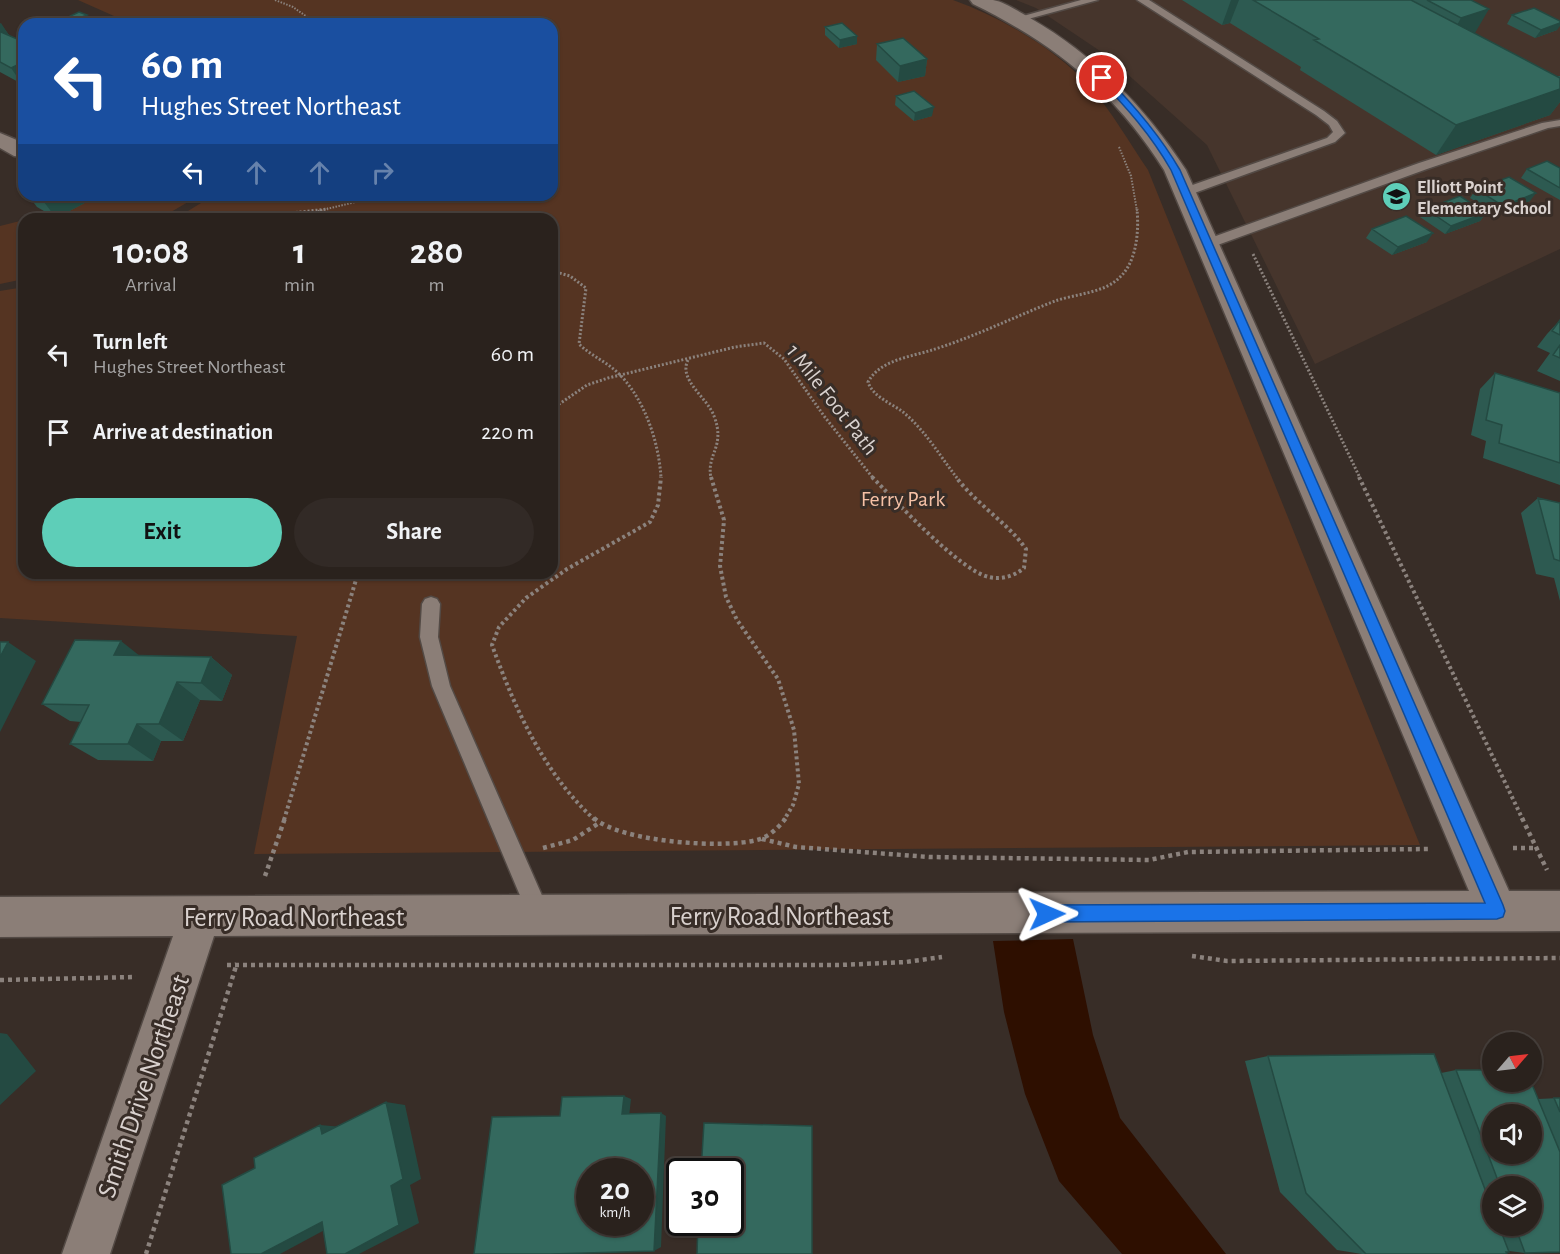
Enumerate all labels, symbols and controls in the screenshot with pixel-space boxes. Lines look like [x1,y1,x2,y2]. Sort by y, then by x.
icon: left [42,42,120,120]
text: 60 m [141,44,223,86]
pin [1076,52,1127,103]
icon: arrive [1085,61,1118,94]
text: Hughes Street Northeast [141,93,401,120]
icon: left [177,156,210,189]
icon: ahead [240,156,273,189]
icon: ahead [303,156,336,189]
icon: right [366,156,399,189]
place label: Elliott Point Elementary School [1417,179,1552,218]
school or university icon: Elliott Point Elementary School [1380,181,1412,213]
text: 10:08 [113,234,189,270]
text: 1 [293,234,306,270]
text: 280 [410,234,463,270]
text: Arrival [125,275,177,295]
text: min [284,275,315,295]
text: m [429,275,445,295]
text: Turn left [93,331,167,353]
icon: left [42,338,75,371]
street label: 1 Mile Foot Path [782,340,882,459]
text: 60 m [491,343,534,365]
text: Hughes Street Northeast [93,357,285,377]
icon: arrive [42,416,75,449]
text: Arrive at destination [93,421,273,443]
text: 220 m [481,421,534,443]
park label: Ferry Park [861,488,945,510]
button: Exit [42,498,282,567]
button: Share [294,498,534,567]
position arrow [1015,882,1079,946]
street label: Ferry Road Northeast [670,903,891,931]
street label: Ferry Road Northeast [184,904,405,932]
street label: Smith Drive Northeast [93,971,194,1201]
north arrow [1482,1032,1542,1092]
map controls [1482,1032,1542,1236]
button: sound [1482,1104,1542,1164]
speed limit sign: 30 [666,1158,744,1236]
text: 20 [600,1175,630,1205]
button: layers [1482,1176,1542,1236]
text: km/h [600,1205,630,1220]

